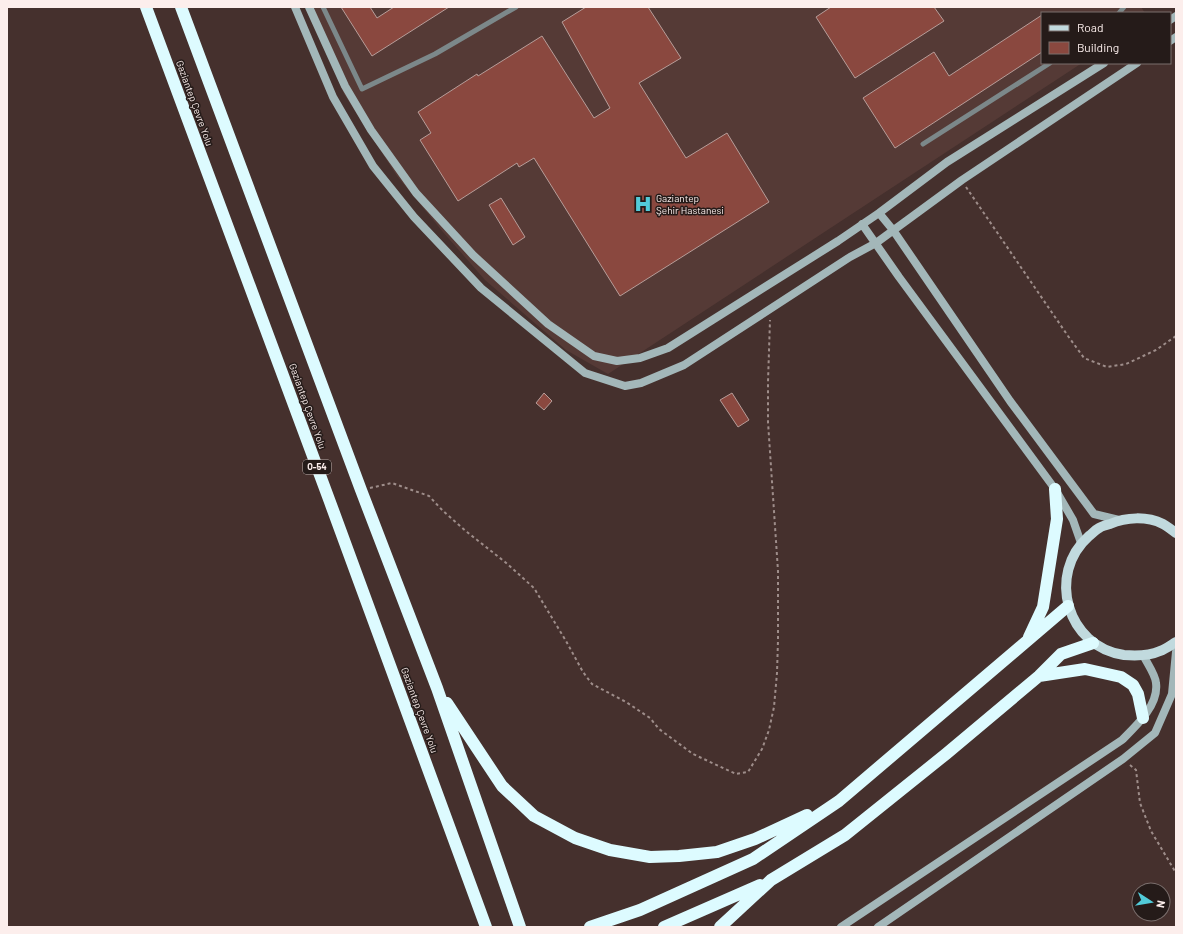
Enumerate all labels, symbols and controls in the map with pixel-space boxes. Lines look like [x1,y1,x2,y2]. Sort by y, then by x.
legend [1041,12,1171,64]
text: Road [1077,20,1104,34]
text: Building [1077,40,1119,54]
street label: Gaziantep Çevre Yolu [174,59,216,147]
place label: Gaziantep Şehir Hastanesi [656,192,724,216]
hospital icon: Gaziantep Şehir Hastanesi [633,194,653,214]
street label: Gaziantep Çevre Yolu [287,362,329,450]
road number: O-54 [303,460,331,474]
street label: Gaziantep Çevre Yolu [399,666,441,754]
north arrow [1131,882,1171,922]
text: N [1154,899,1168,909]

